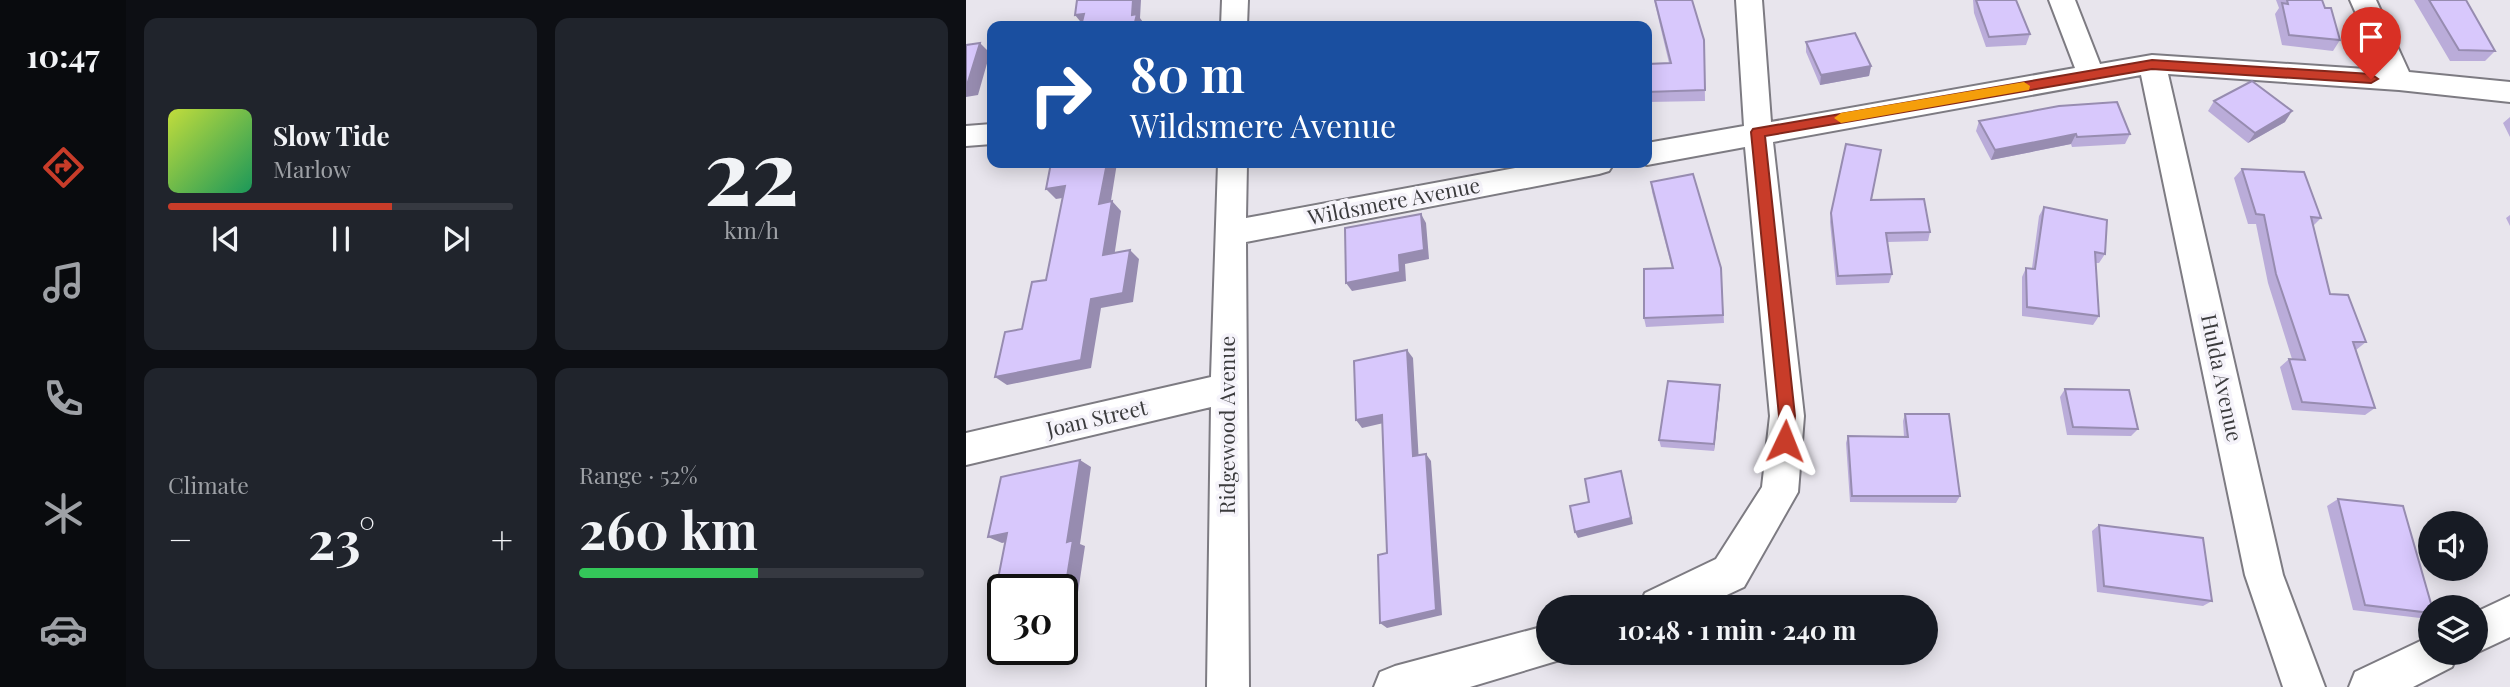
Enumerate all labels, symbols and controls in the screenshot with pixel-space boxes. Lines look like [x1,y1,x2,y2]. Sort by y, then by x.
pin [2341,7,2401,79]
icon: arrive [2352,18,2390,56]
text: 10:47 [26,33,100,76]
text: 80 m [1130,40,1245,105]
icon: right [1015,49,1106,140]
text: Wildsmere Avenue [1130,103,1396,146]
text: 22 [704,108,799,229]
text: Slow Tide [273,118,390,153]
icon: directions [39,143,88,192]
text: Marlow [273,153,351,184]
street label: Wildsmere Avenue [1304,170,1482,231]
text: km/h [724,214,779,245]
icon: previous [207,220,245,258]
icon: pause [322,220,360,258]
icon: next [437,220,475,258]
icon: music [39,258,88,307]
street label: Hulda Avenue [2196,311,2250,444]
street label: Ridgewood Avenue [1212,336,1240,514]
icon: phone [39,374,88,423]
street label: Joan Street [1042,392,1150,442]
position arrow [1748,404,1822,478]
text: Range · 52% [579,459,698,490]
text: Climate [168,469,249,500]
icon: climate [39,489,88,538]
text: 260 km [579,494,758,563]
text: 23° [308,504,375,573]
map controls [2418,511,2488,665]
button: sound [2418,511,2488,581]
text: − [168,513,193,564]
text: + [491,513,513,564]
speed limit sign: 30 [987,574,1078,665]
button: layers [2418,595,2488,665]
icon: car [39,605,88,654]
text: 10:48 · 1 min · 240 m [1618,612,1856,647]

